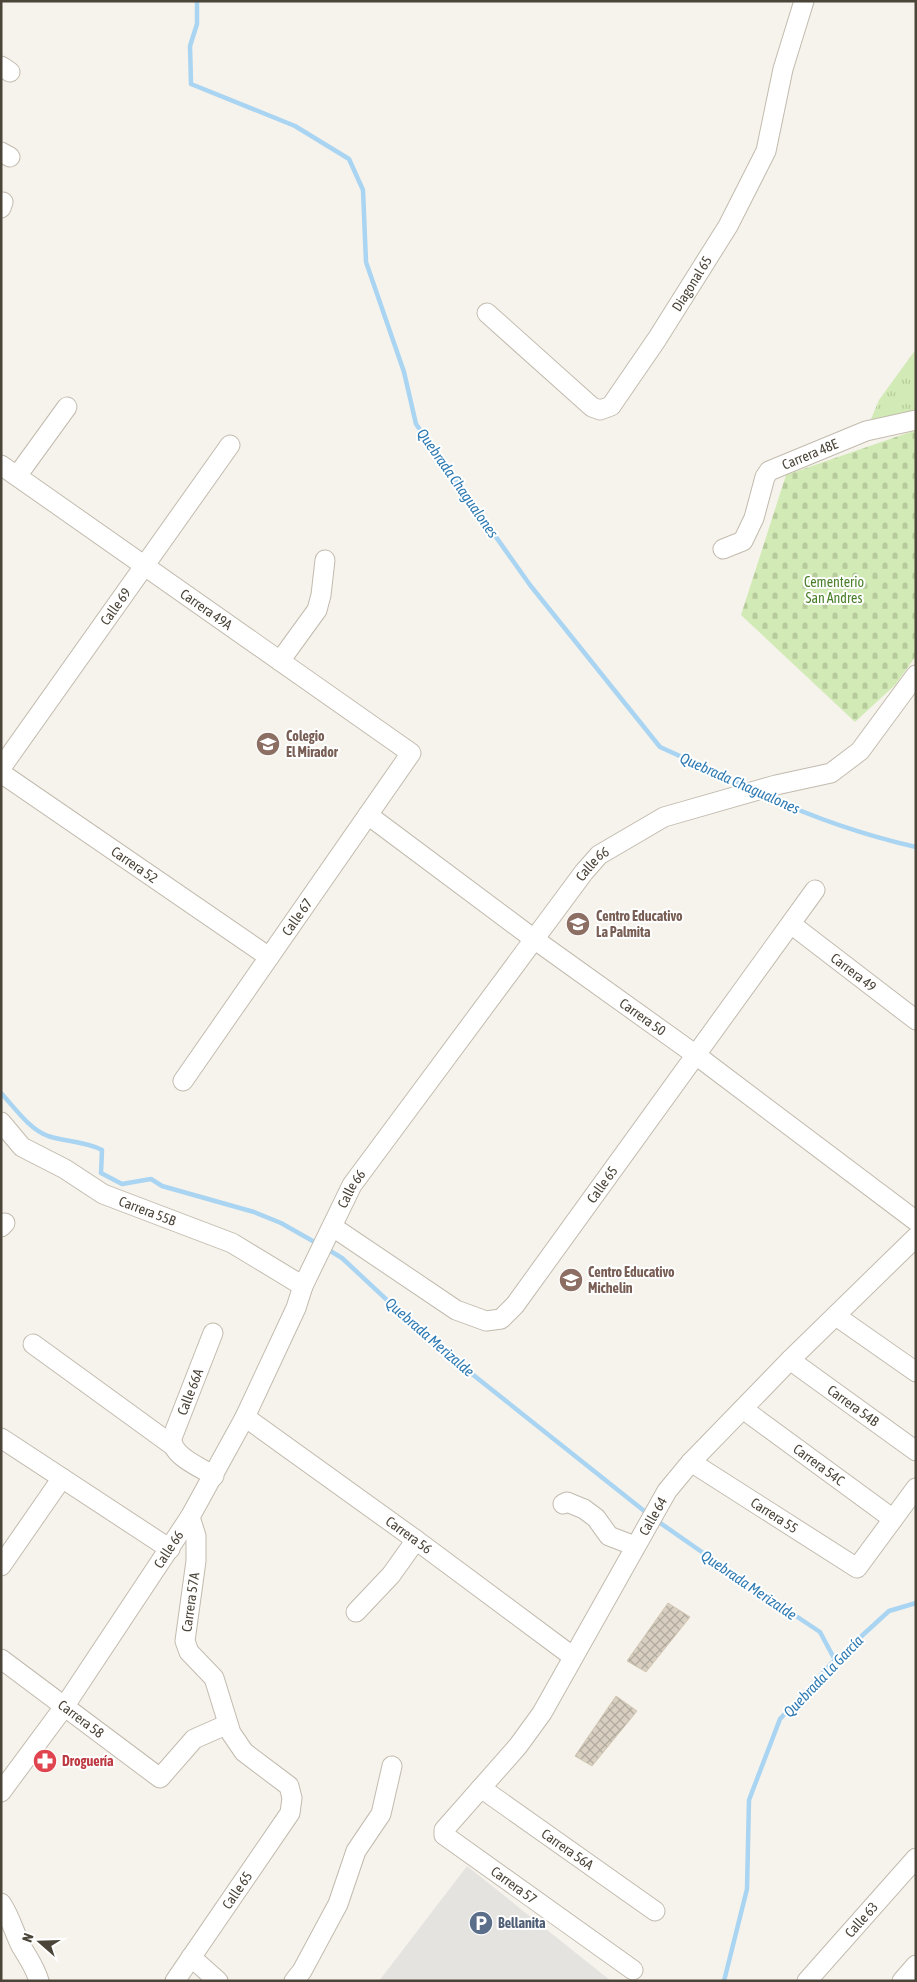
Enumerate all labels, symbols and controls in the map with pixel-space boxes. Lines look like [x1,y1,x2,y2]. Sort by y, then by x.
street label: Diagonal 65 [669,253,715,314]
water label: Quebrada Chagualones [414,425,502,541]
street label: Carrera 48E [780,435,840,473]
park label: Cementerio San Andres [804,574,864,606]
street label: Calle 69 [97,585,134,628]
street label: Carrera 49A [177,586,236,633]
place label: Colegio El Mirador [286,728,339,760]
school or university icon: Colegio El Mirador [255,731,281,757]
water label: Quebrada Chagualones [677,749,803,817]
street label: Carrera 52 [108,843,161,886]
street label: Calle 66 [572,843,612,884]
street label: Calle 67 [279,895,315,939]
place label: Centro Educativo La Palmita [596,908,683,940]
school or university icon: Centro Educativo La Palmita [565,911,591,937]
street label: Carrera 49 [828,950,880,995]
street label: Carrera 50 [617,995,669,1039]
street label: Calle 65 [583,1163,621,1206]
street label: Calle 66 [334,1166,369,1210]
street label: Carrera 55B [117,1193,178,1229]
place label: Centro Educativo Michelin [588,1264,675,1296]
school or university icon: Centro Educativo Michelin [558,1267,584,1293]
water label: Quebrada Merizalde [382,1294,478,1380]
street label: Calle 66A [174,1366,206,1417]
street label: Carrera 54B [824,1382,882,1430]
street label: Carrera 54C [790,1441,848,1489]
street label: Calle 64 [636,1494,670,1538]
street label: Carrera 55 [748,1494,801,1536]
street label: Carrera 56 [383,1513,435,1557]
street label: Calle 66 [150,1527,187,1571]
water label: Quebrada Merizalde [698,1547,800,1623]
street label: Carrera 57A [178,1571,202,1633]
water label: Quebrada La García [780,1632,866,1720]
street label: Carrera 58 [55,1697,107,1741]
pharmacy icon: Droguería [32,1748,58,1774]
place label: Droguería [62,1753,114,1769]
street label: Carrera 56A [539,1825,597,1873]
street label: Carrera 57 [488,1863,540,1907]
street label: Calle 65 [219,1869,255,1912]
street label: Calle 63 [842,1899,881,1941]
parking icon: Bellanita [468,1910,494,1936]
place label: Bellanita [498,1915,546,1931]
north arrow [15,1917,65,1967]
text: N [19,1931,37,1944]

